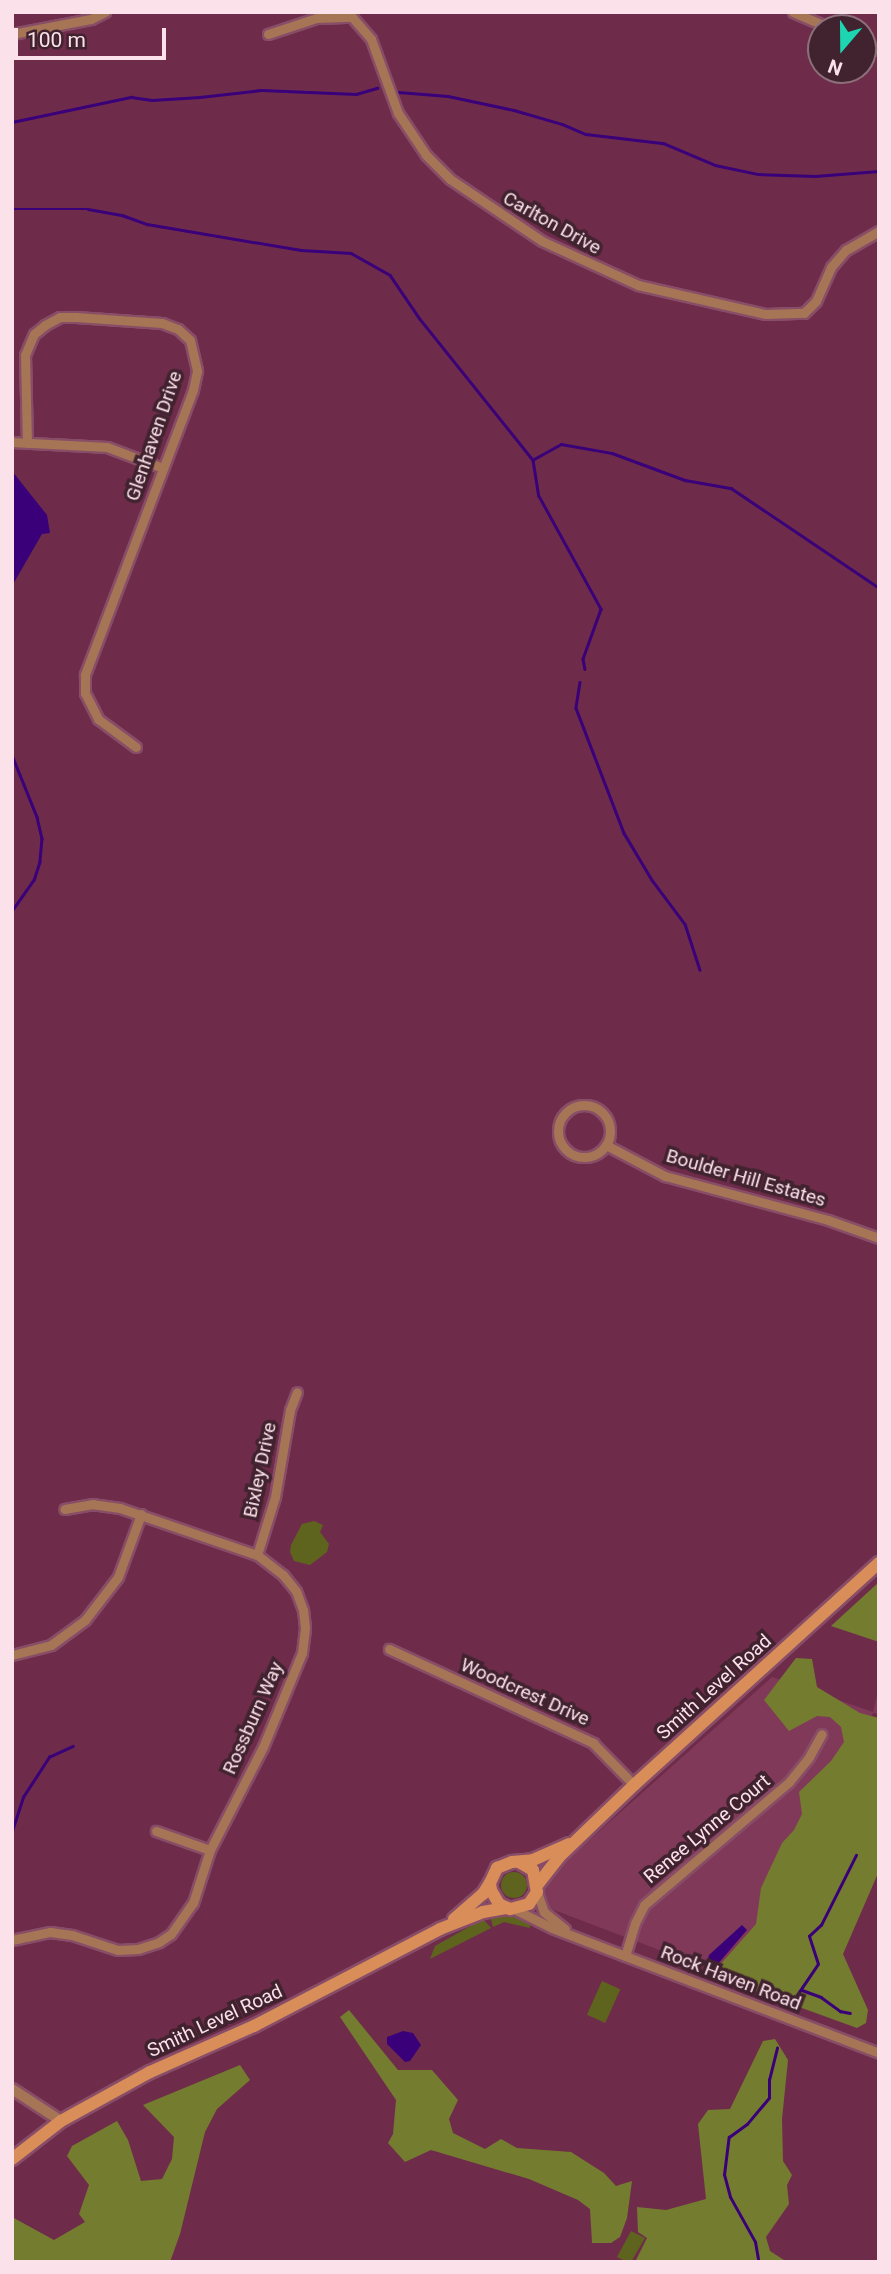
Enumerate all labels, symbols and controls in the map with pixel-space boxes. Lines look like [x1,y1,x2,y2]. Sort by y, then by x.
scale bar [18,14,170,58]
north arrow [807,14,877,84]
text: 100 m [27,28,86,52]
text: N [825,54,846,80]
street label: Carlton Drive [499,187,605,259]
street label: Glenhaven Drive [121,368,187,504]
street label: Boulder Hill Estates [664,1144,828,1212]
street label: Bixley Drive [239,1420,281,1520]
street label: Smith Level Road [652,1630,776,1744]
street label: Woodcrest Drive [457,1653,593,1731]
street label: Rossburn Way [218,1658,288,1778]
street label: Renee Lynne Court [639,1770,775,1888]
street label: Rock Haven Road [658,1941,804,2015]
street label: Smith Level Road [144,1980,286,2062]

